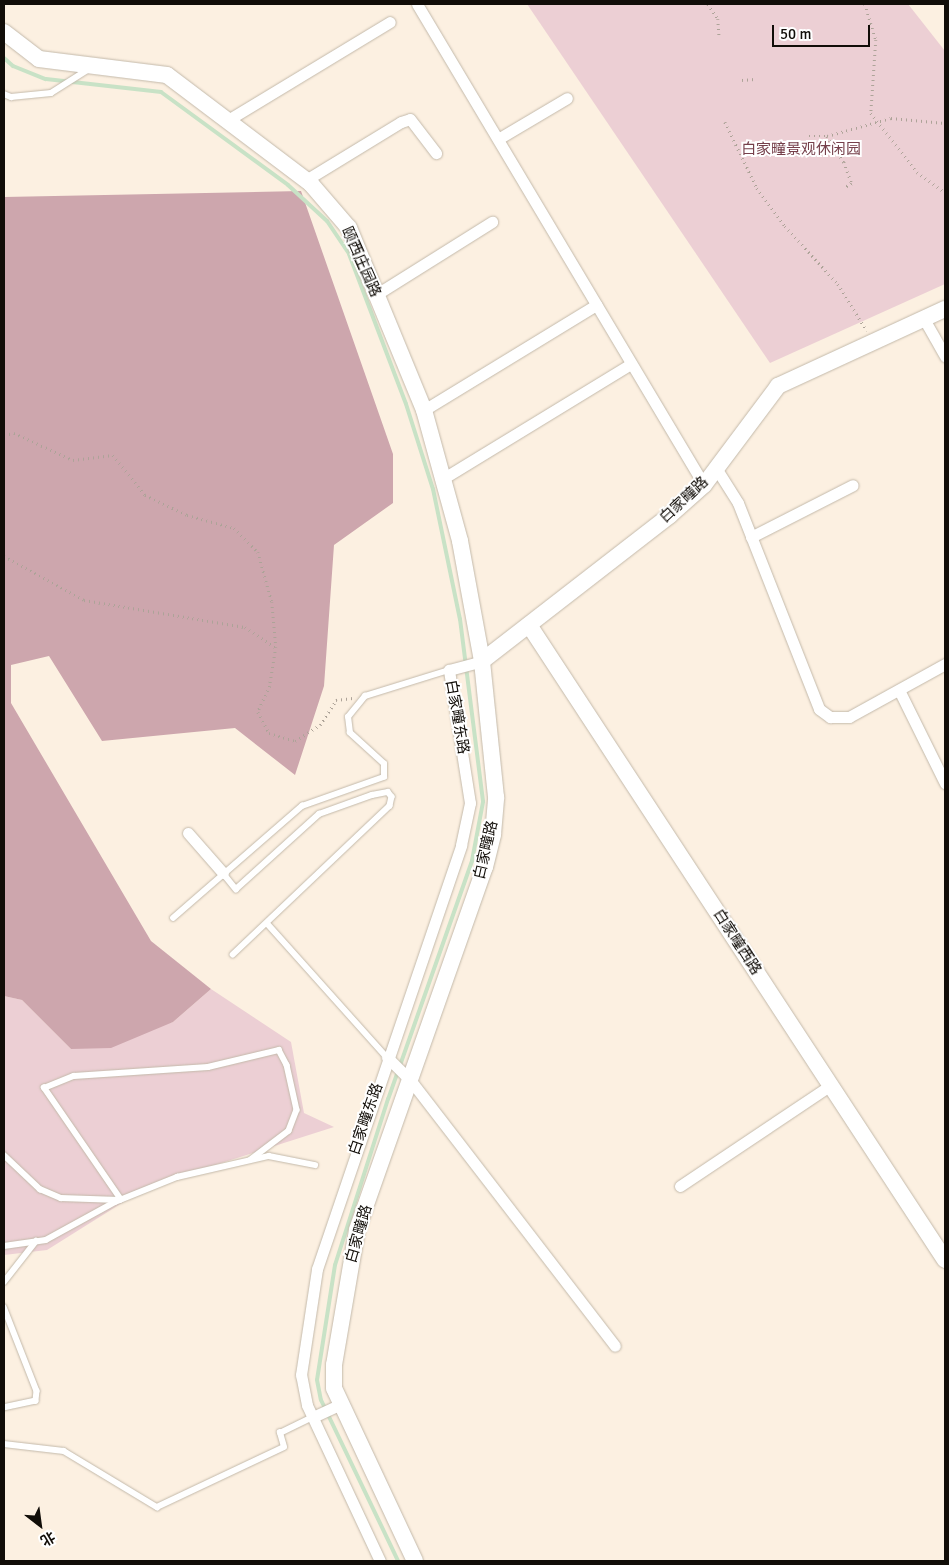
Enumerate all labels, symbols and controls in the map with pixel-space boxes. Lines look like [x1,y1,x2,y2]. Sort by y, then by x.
scale bar [774,15,872,47]
text: 50 m [780,25,811,43]
park label: 白家疃景观休闲园 [741,141,861,159]
street label: 颐西庄园路 [338,224,384,300]
street label: 白家疃路 [656,473,712,527]
street label: 白家疃东路 [442,679,472,755]
street label: 白家疃路 [470,819,502,881]
street label: 白家疃西路 [709,906,765,978]
street label: 白家疃东路 [345,1081,387,1157]
street label: 白家疃路 [342,1203,376,1265]
north arrow [15,1500,65,1550]
text: 北 [37,1528,58,1549]

